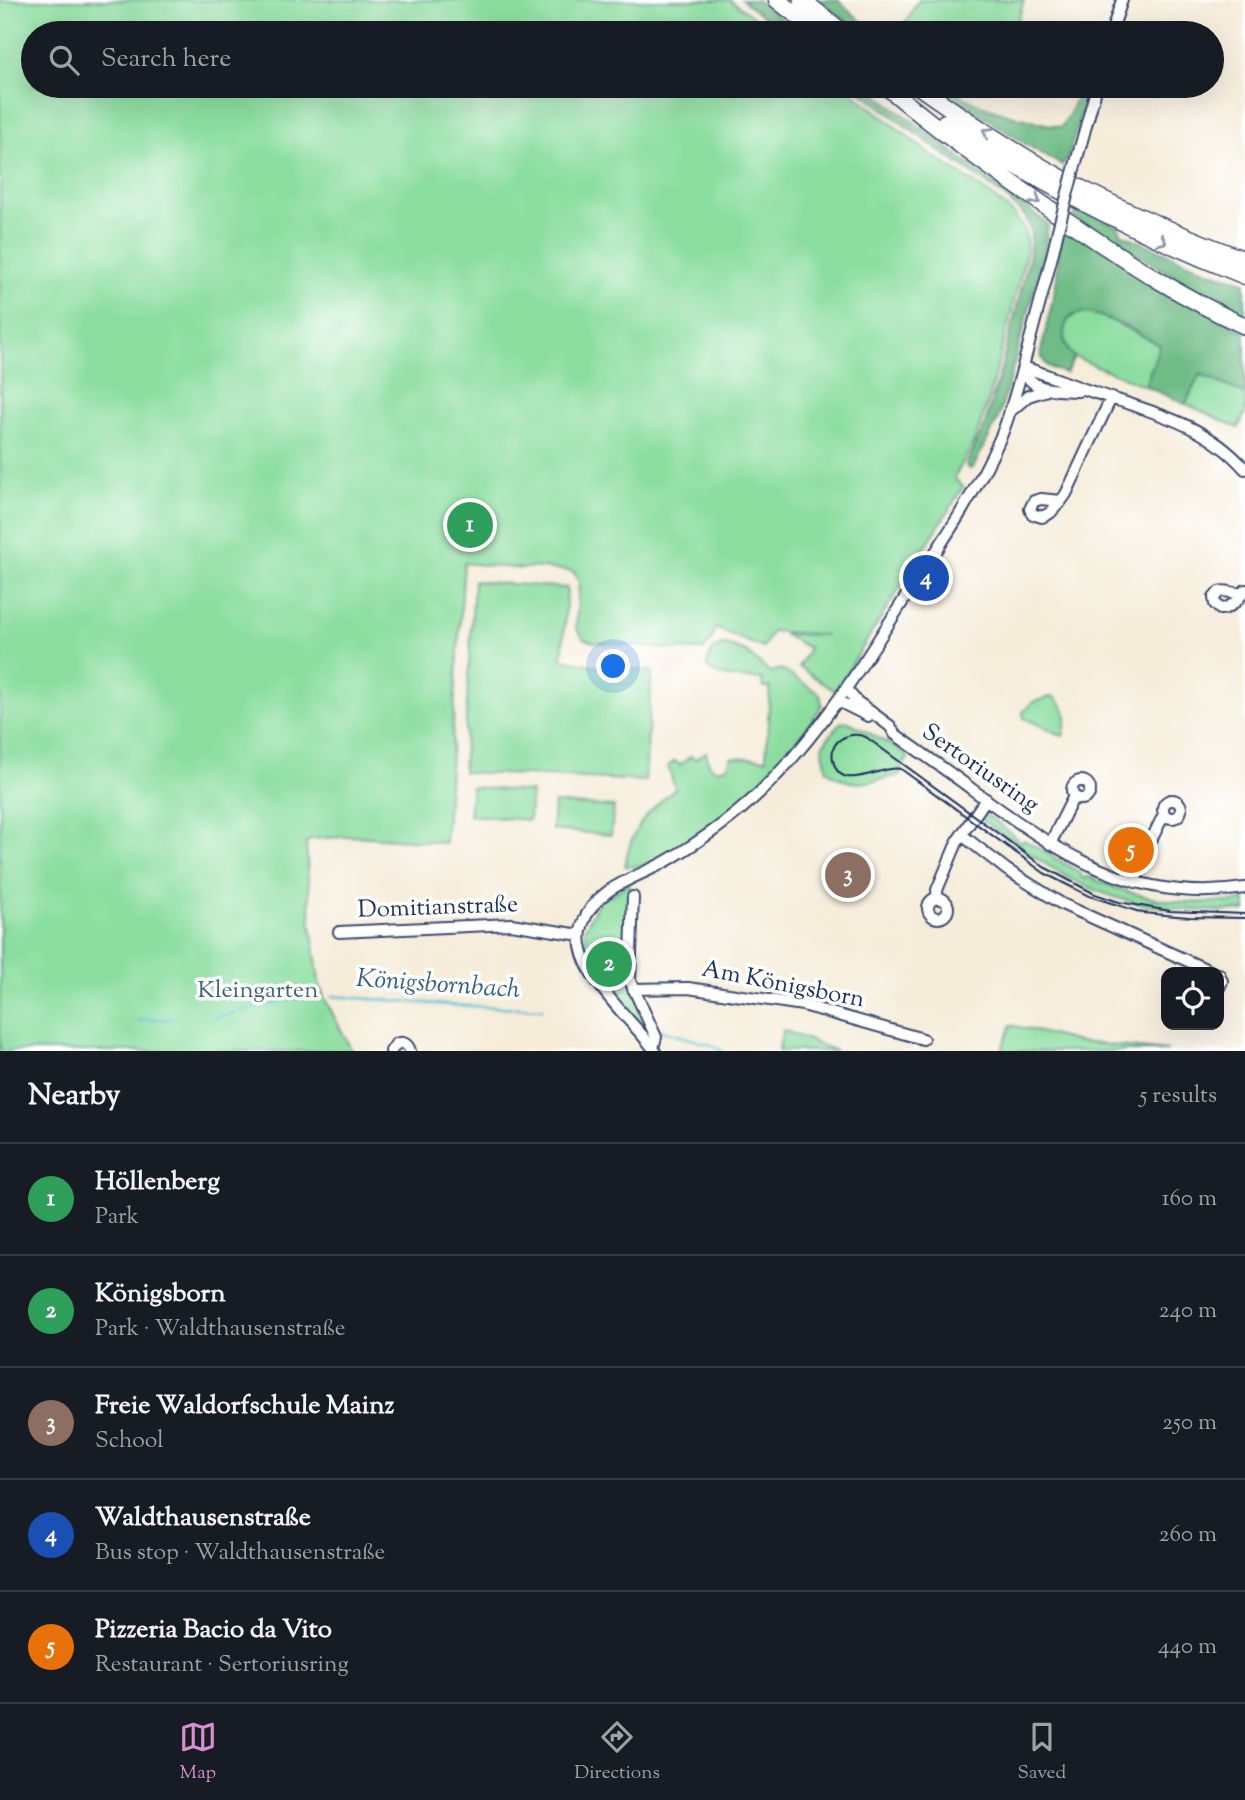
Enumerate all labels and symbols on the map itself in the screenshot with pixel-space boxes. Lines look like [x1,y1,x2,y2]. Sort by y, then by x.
one-way arrow [981,128,994,141]
one-way arrow [1028,192,1041,204]
one-way arrow [1155,233,1167,247]
pin: 1 [447,499,493,551]
pin: 4 [903,552,949,604]
your location [596,649,630,683]
street label: Sertoriusring [914,716,1046,822]
pin: 5 [1108,824,1154,876]
pin: 3 [825,849,871,901]
street label: Domitianstraße [357,888,519,928]
pin: 2 [586,938,632,990]
street label: Am Königsborn [699,953,867,1017]
water label: Königsbornbach [355,961,521,1009]
park label: Kleingarten [198,974,318,1008]

